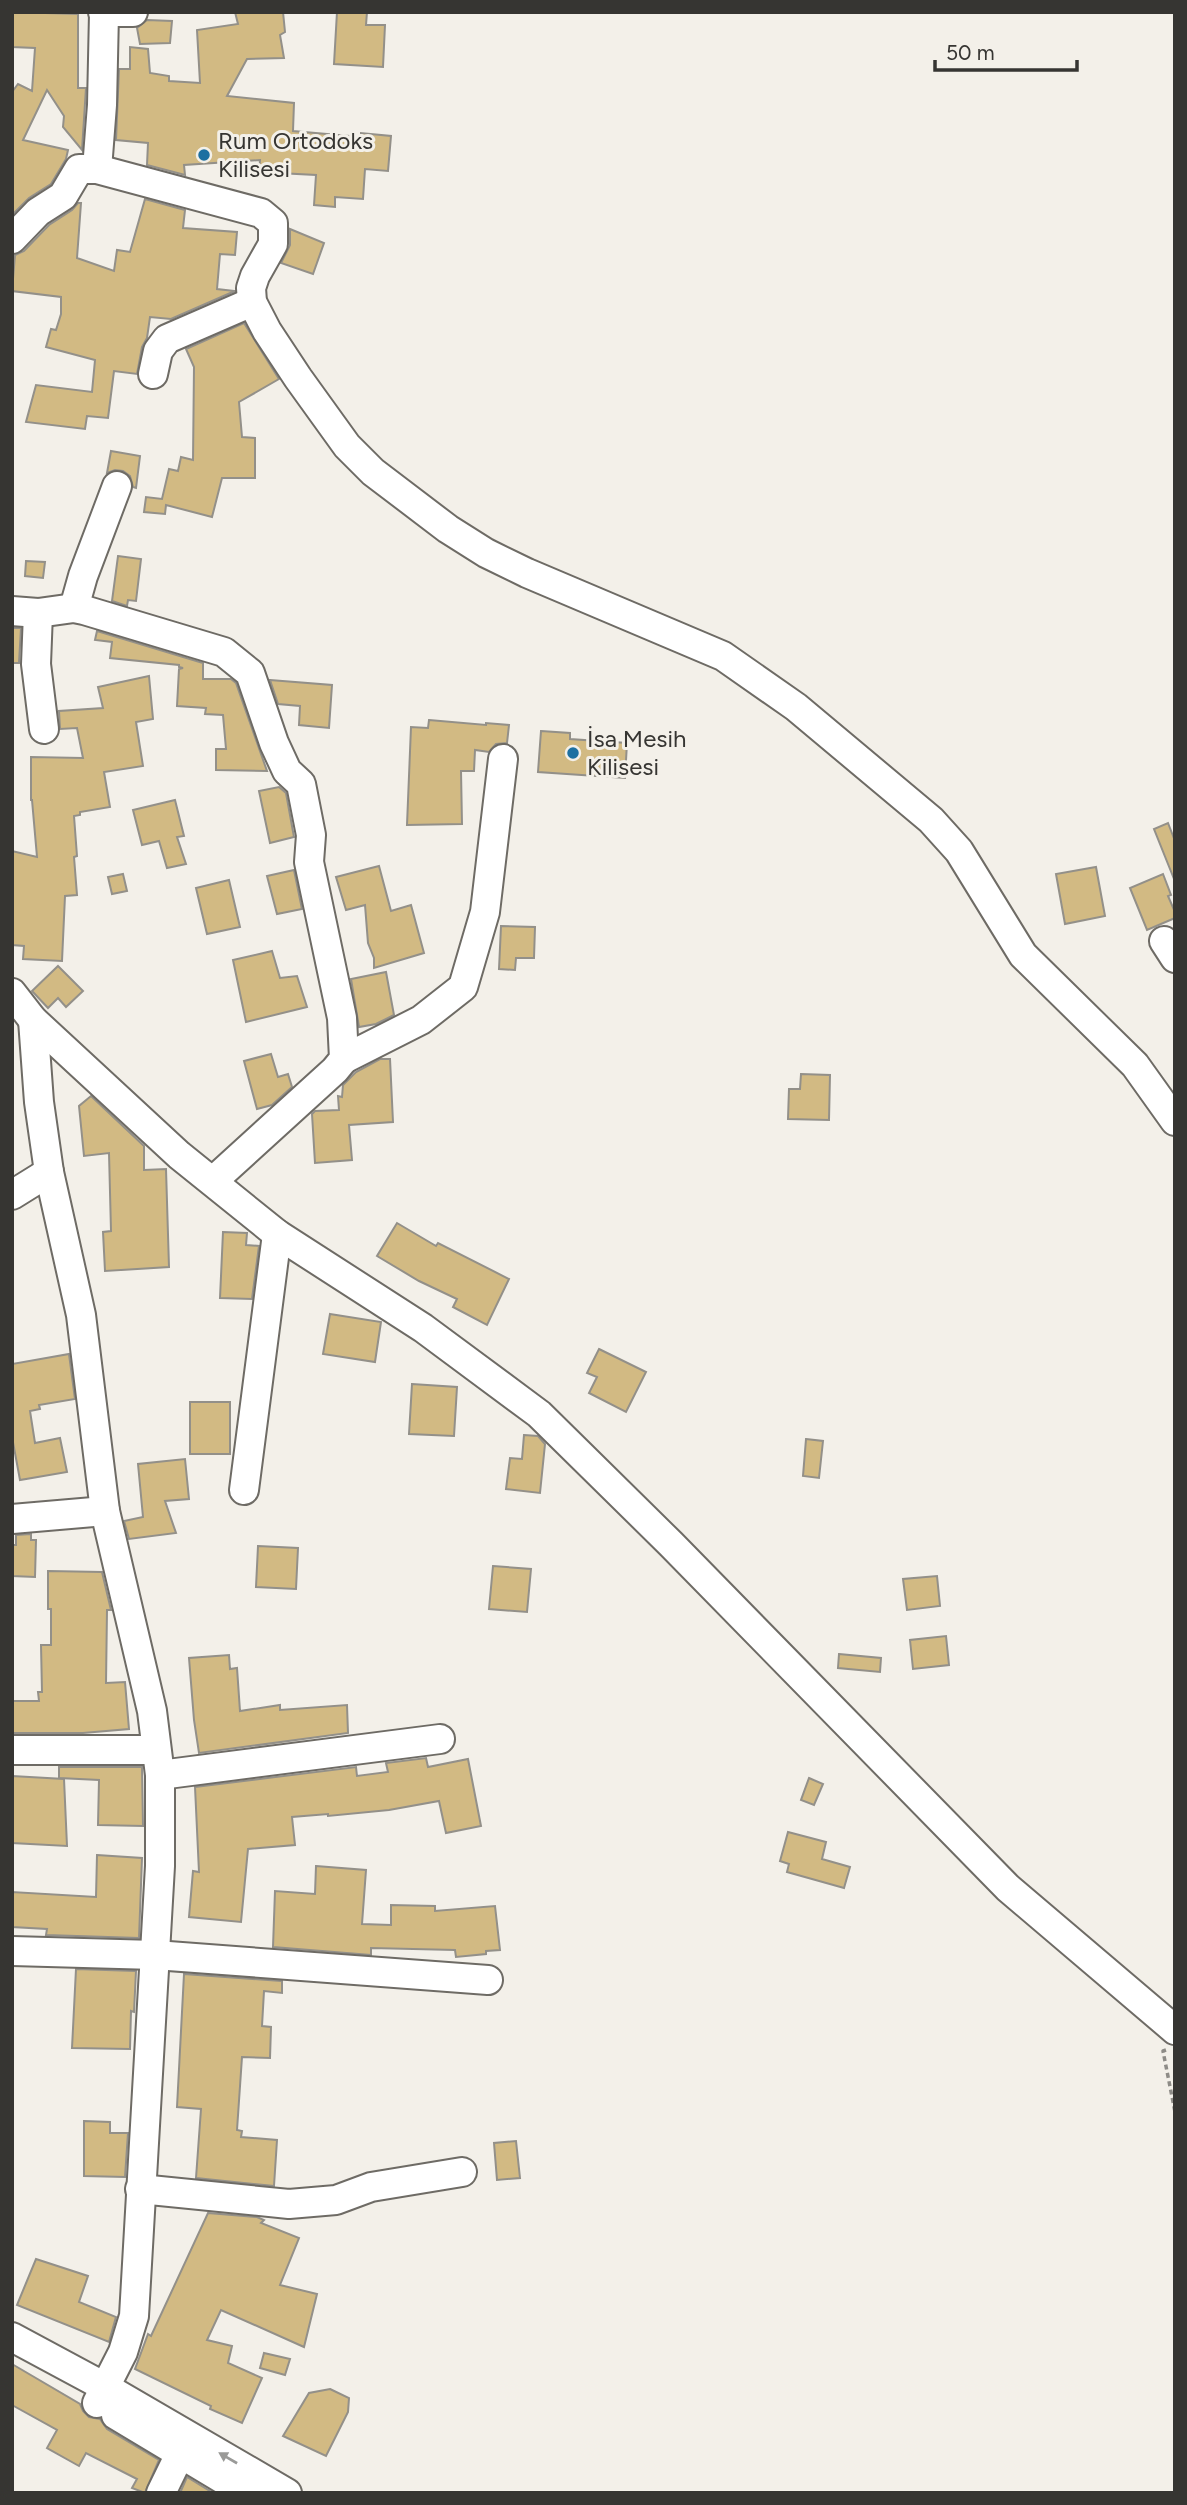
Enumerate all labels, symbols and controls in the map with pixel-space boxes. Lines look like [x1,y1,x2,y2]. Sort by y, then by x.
scale bar [935,28,1077,72]
text: 50 m [946,40,995,65]
place label: Rum Ortodoks Kilisesi [218,126,373,183]
marker: Rum Ortodoks Kilisesi [196,147,212,163]
place label: İsa Mesih Kilisesi [587,724,686,781]
marker: İsa Mesih Kilisesi [565,745,581,761]
one-way arrow [219,2452,238,2465]

